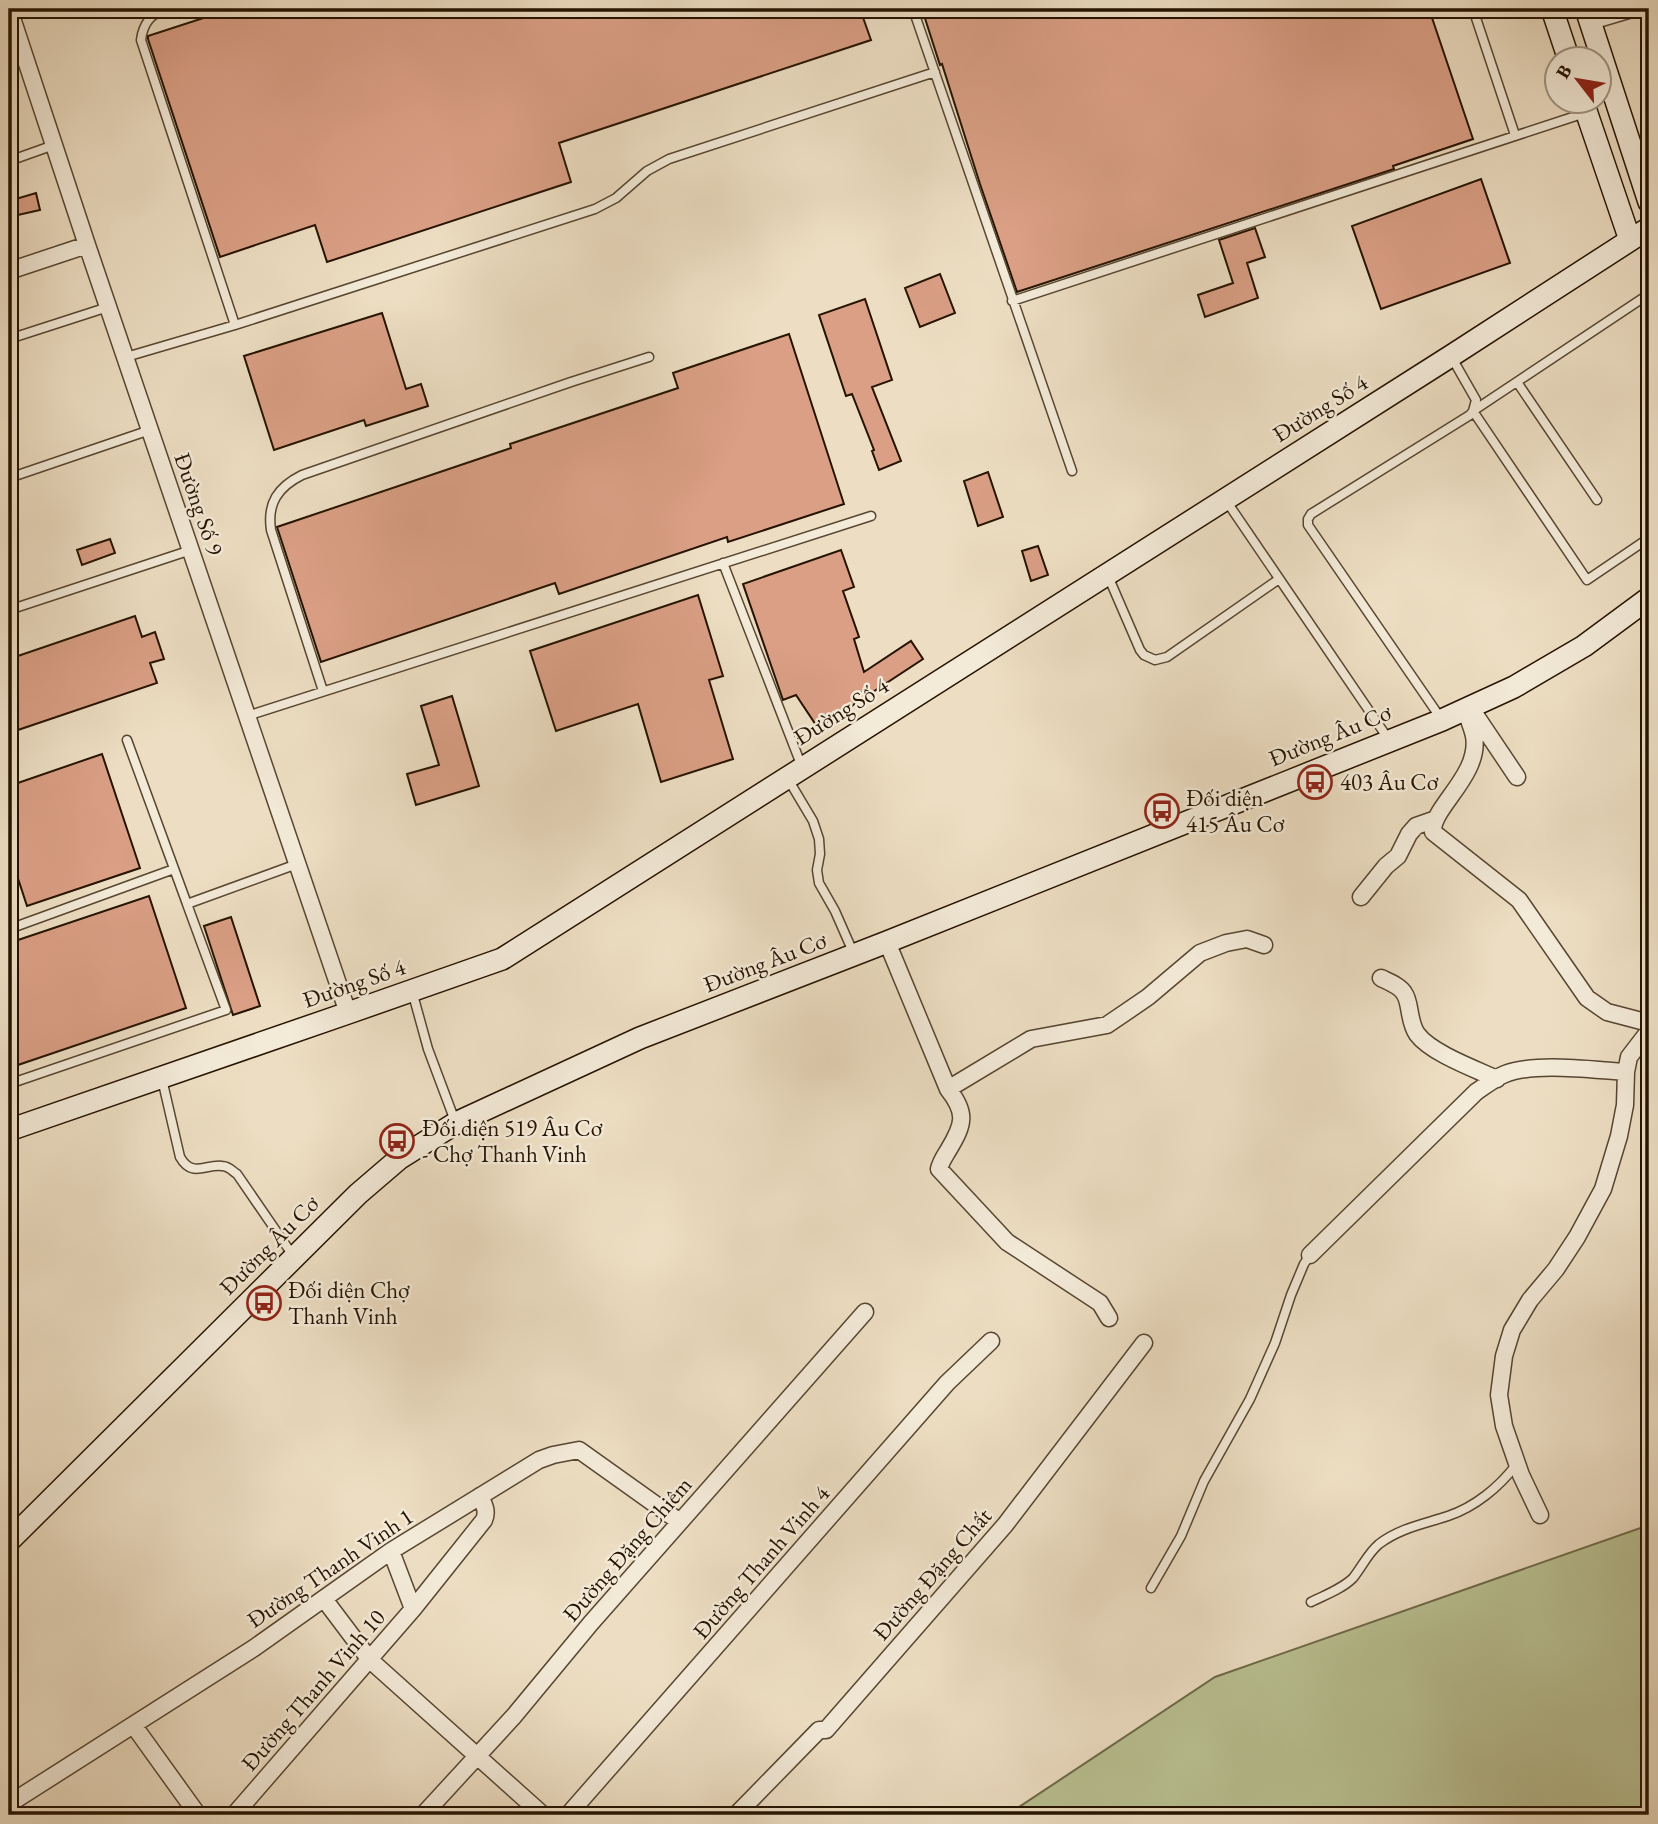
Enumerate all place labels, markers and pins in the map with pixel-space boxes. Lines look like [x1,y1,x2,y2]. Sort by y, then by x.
bus stop icon: 403 Âu Cơ [1296,763,1334,801]
place label: 403 Âu Cơ [1340,767,1439,797]
place label: Đối diện 415 Âu Cơ [1186,783,1285,839]
bus stop icon: Đối diện 415 Âu Cơ [1143,792,1181,830]
place label: Đối diện 519 Âu Cơ - Chợ Thanh Vinh [422,1113,603,1169]
bus stop icon: Đối diện 519 Âu Cơ - Chợ Thanh Vinh [378,1122,416,1160]
place label: Đối diện Chợ Thanh Vinh [288,1275,410,1331]
bus stop icon: Đối diện Chợ Thanh Vinh [245,1284,283,1322]

